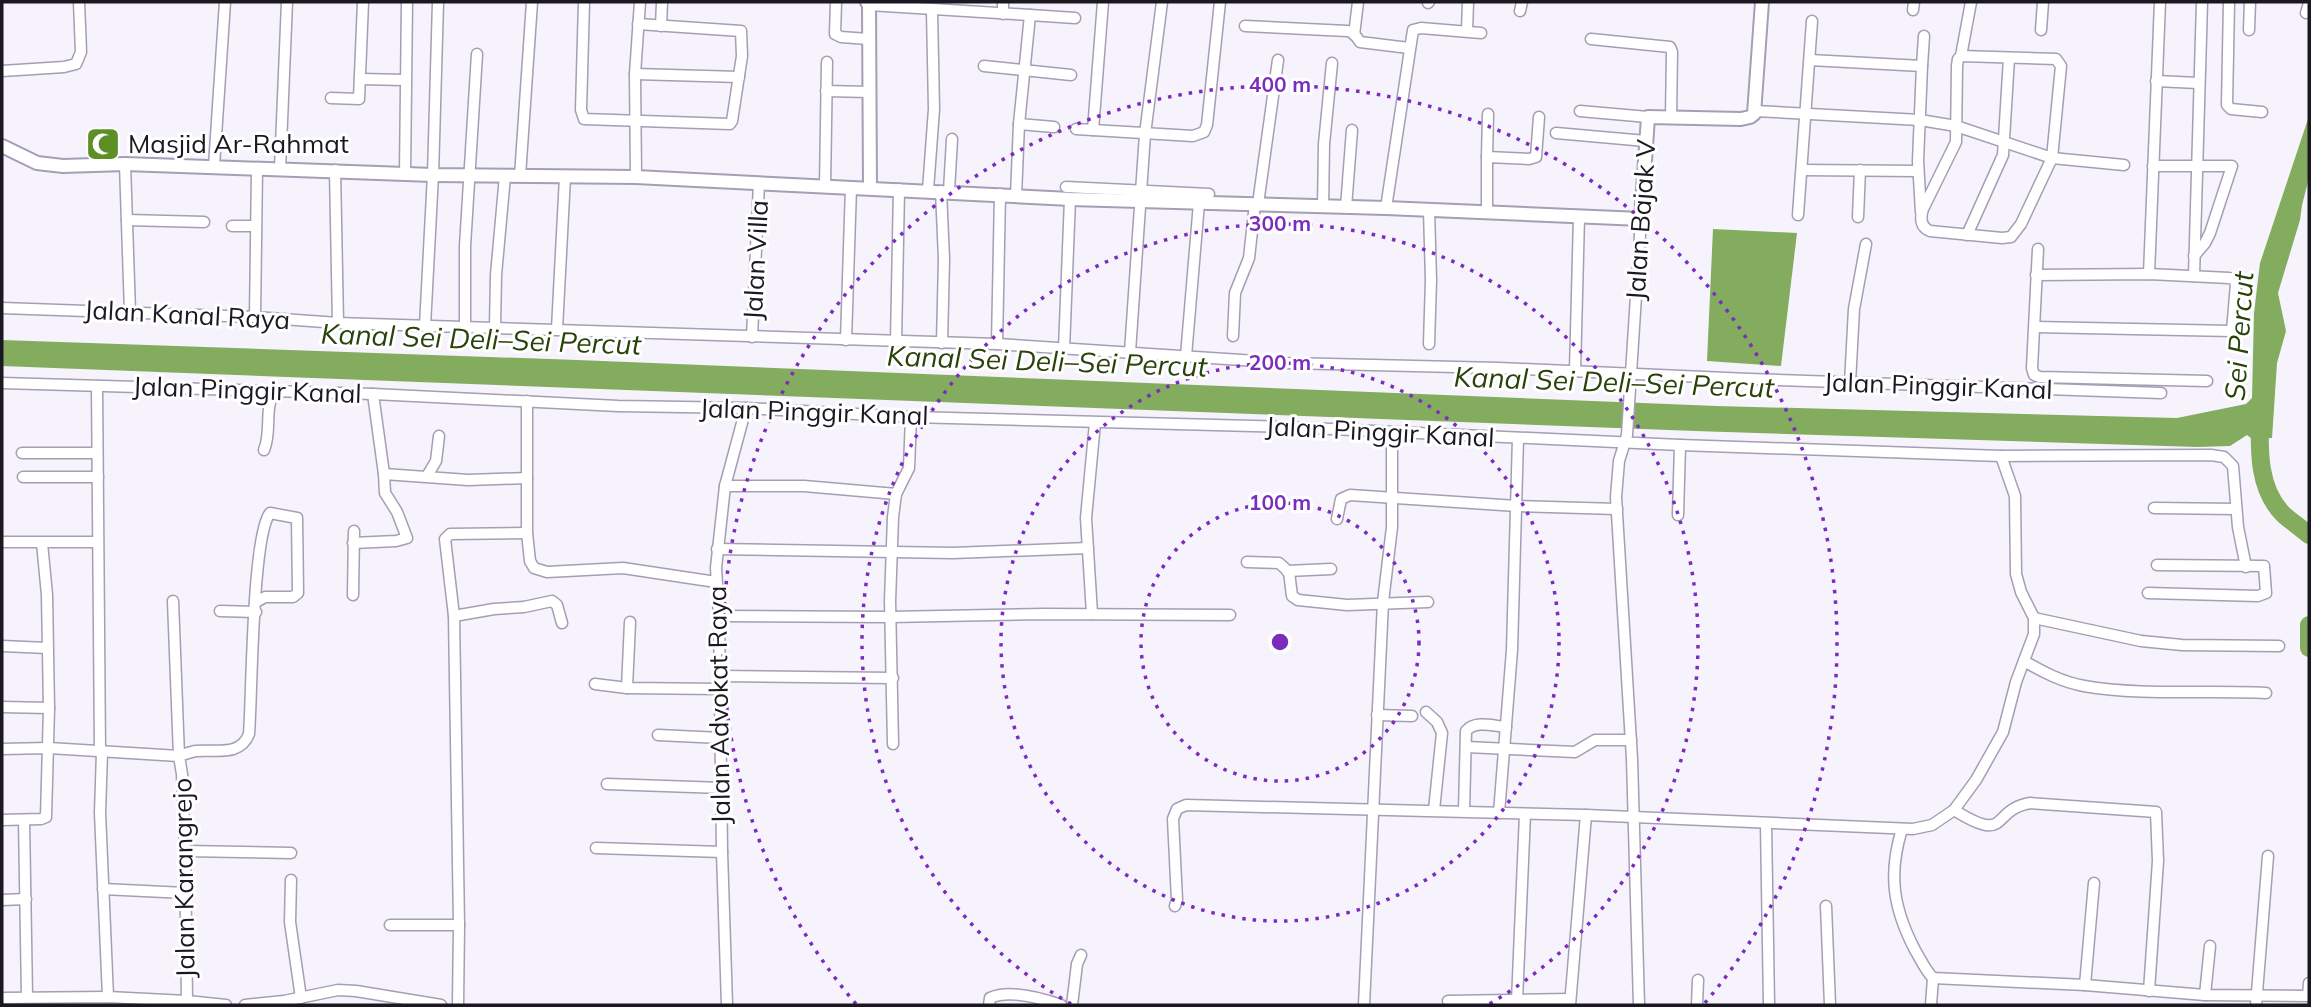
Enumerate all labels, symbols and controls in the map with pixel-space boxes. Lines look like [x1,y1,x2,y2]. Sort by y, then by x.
text: 400 m [1249,71,1311,97]
mosque icon: Masjid Ar-Rahmat [84,125,122,163]
place label: Masjid Ar-Rahmat [128,127,349,160]
street label: Jalan Bajak V [1618,137,1663,302]
street label: Jalan Villa [736,199,775,321]
text: 300 m [1249,210,1311,236]
water label: Sei Percut [2217,269,2261,402]
street label: Jalan Kanal Raya [83,293,291,336]
water label: Kanal Sei Deli–Sei Percut [320,315,643,362]
water label: Kanal Sei Deli–Sei Percut [886,337,1209,384]
text: 200 m [1249,349,1311,375]
water label: Kanal Sei Deli–Sei Percut [1453,358,1776,405]
street label: Jalan Pinggir Kanal [1823,365,2053,406]
street label: Jalan Pinggir Kanal [132,369,362,410]
street label: Jalan Pinggir Kanal [699,391,929,432]
street label: Jalan Pinggir Kanal [1265,409,1495,454]
text: 100 m [1249,489,1311,515]
street label: Jalan Advokat Raya [700,586,737,824]
centre of rings [1268,630,1292,654]
street label: Jalan Karangrejo [165,778,202,978]

